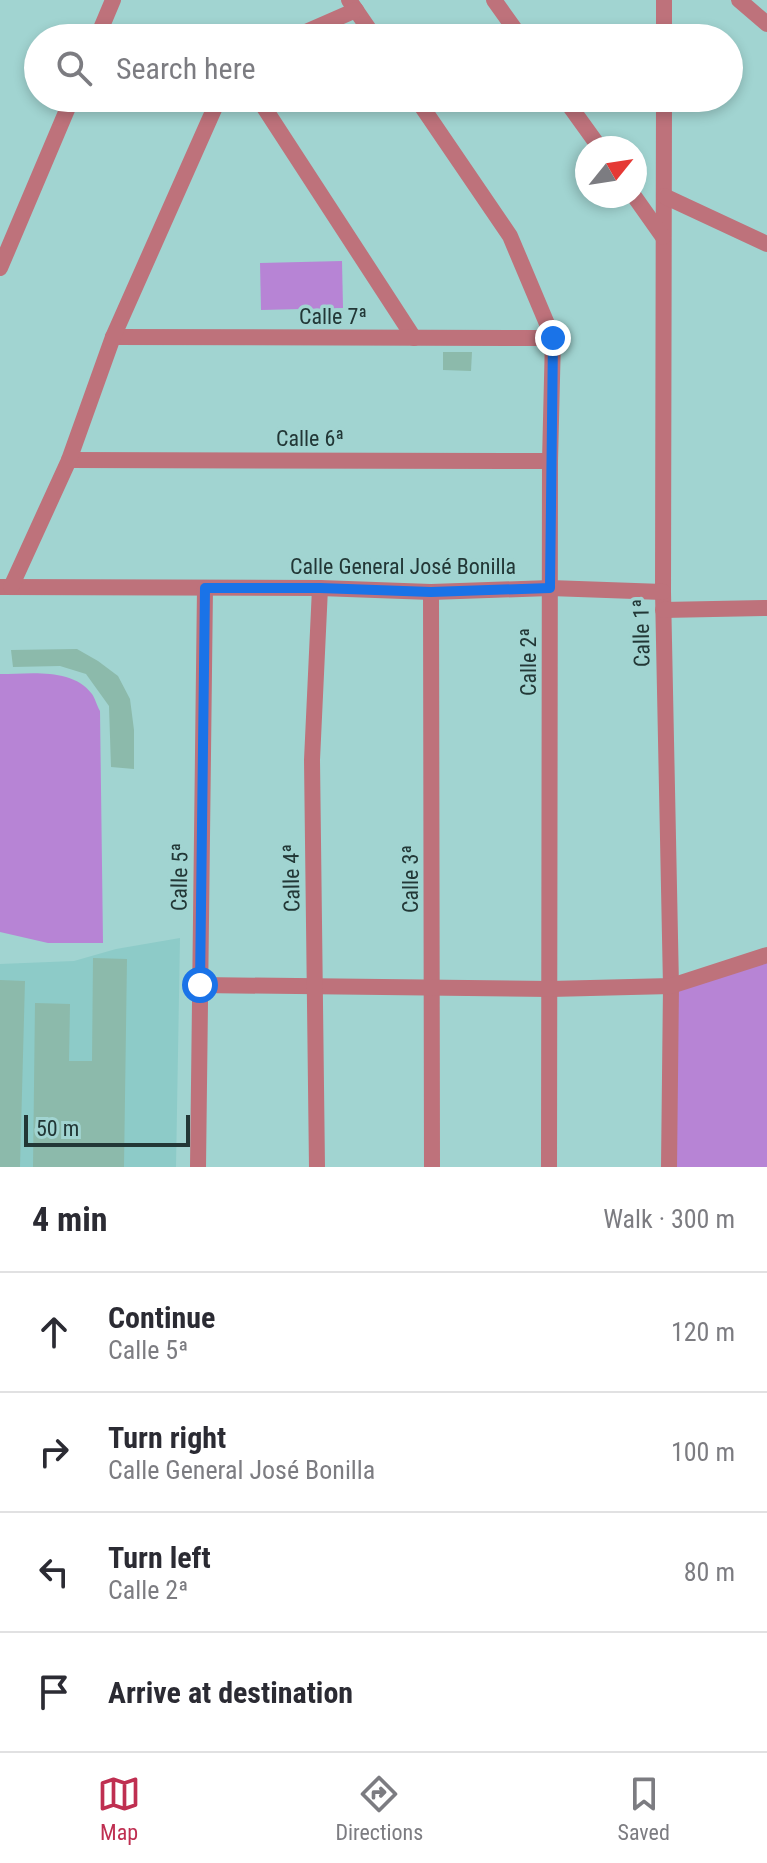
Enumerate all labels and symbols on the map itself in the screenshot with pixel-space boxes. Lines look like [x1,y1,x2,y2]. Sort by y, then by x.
north arrow [575,136,647,208]
street label: Calle 7ª [299,304,367,329]
route end [535,320,571,356]
street label: Calle 6ª [276,426,344,451]
street label: Calle General José Bonilla [290,554,516,579]
street label: Calle 1ª [628,599,655,667]
street label: Calle 2ª [516,628,541,696]
street label: Calle 5ª [166,843,193,911]
street label: Calle 4ª [278,844,305,912]
street label: Calle 3ª [398,845,423,913]
route start [182,967,218,1003]
scale bar [24,1111,190,1147]

